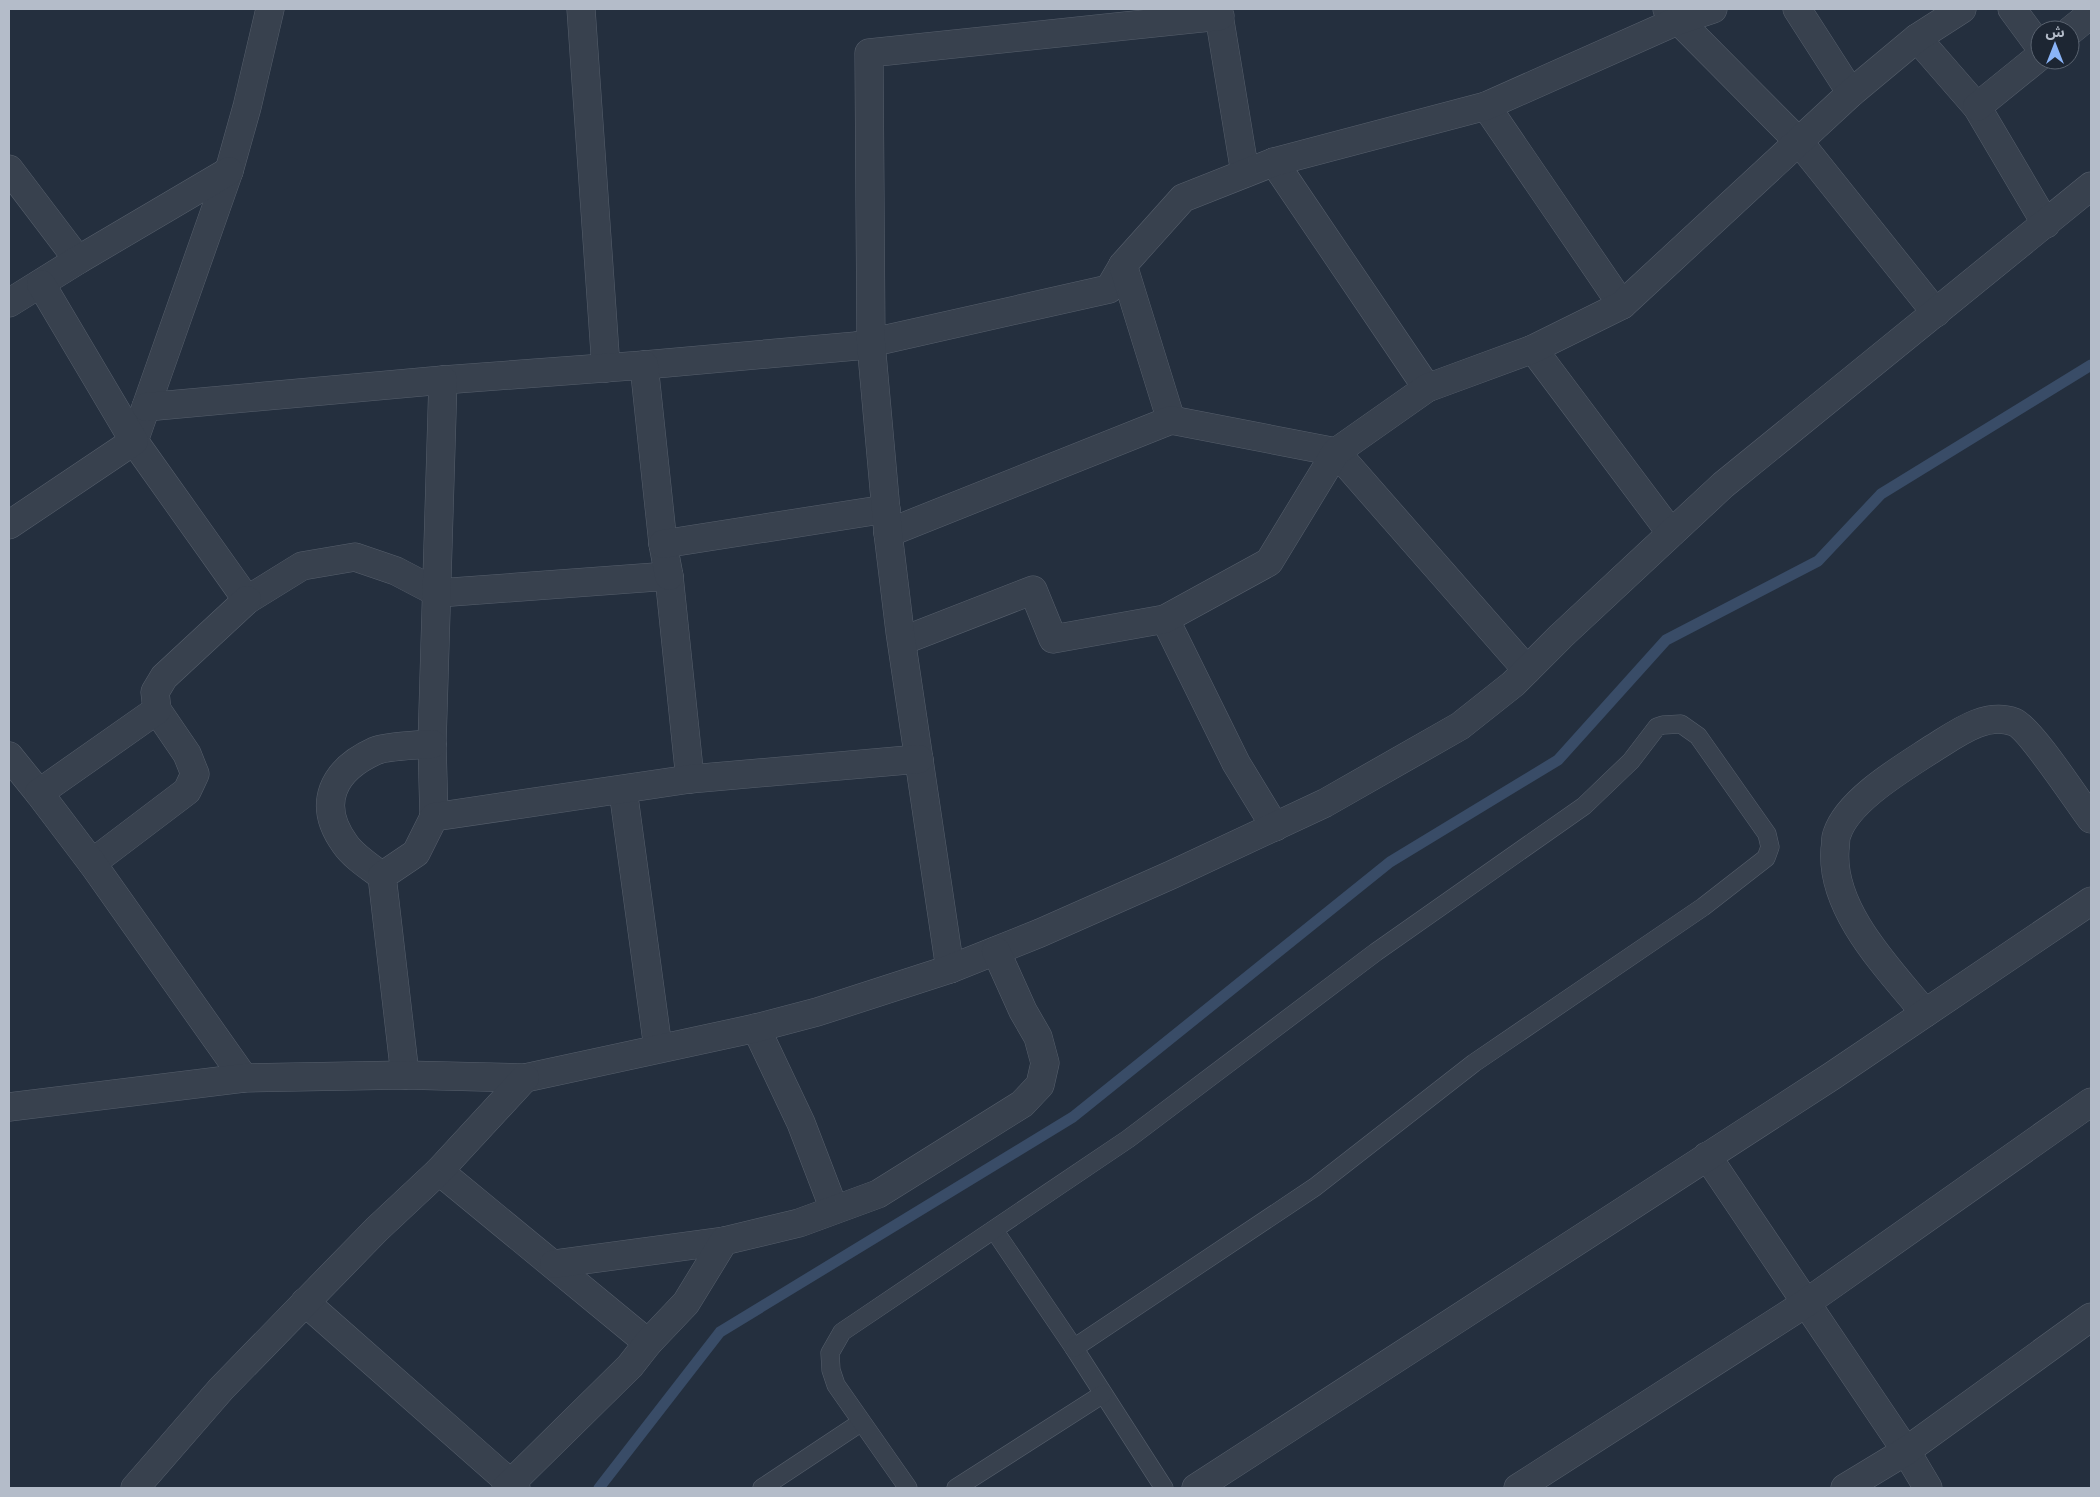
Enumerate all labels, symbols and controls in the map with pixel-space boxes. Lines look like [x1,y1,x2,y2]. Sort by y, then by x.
north arrow [2030,20,2080,70]
text: ش [2045,22,2065,41]

